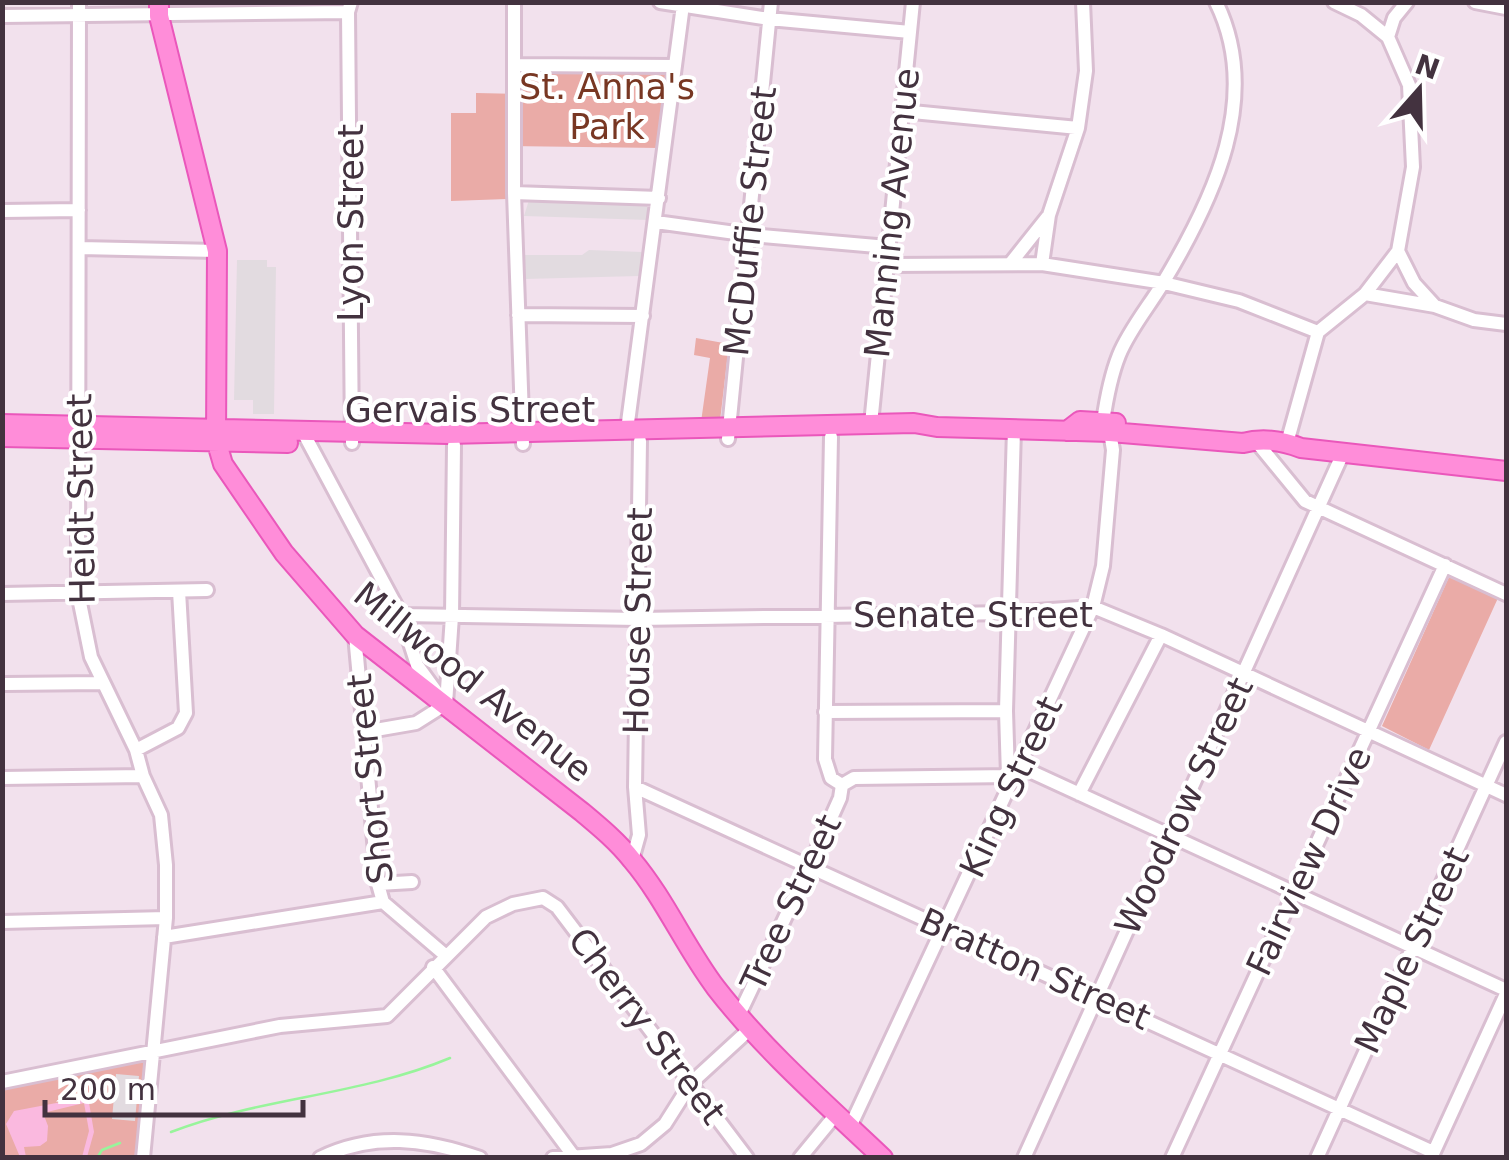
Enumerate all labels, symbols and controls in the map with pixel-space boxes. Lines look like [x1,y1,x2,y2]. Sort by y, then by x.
north arrow [1369,40,1469,140]
text: N [1411,47,1444,86]
street label: Manning Avenue [857,66,927,360]
park label: St. Anna's Park [519,67,695,147]
street label: McDuffie Street [716,84,784,358]
street label: Lyon Street [331,124,371,322]
street label: Gervais Street [345,390,595,430]
street label: Heidt Street [59,393,103,605]
street label: House Street [616,507,660,735]
street label: Millwood Avenue [346,574,600,790]
street label: Senate Street [853,595,1093,635]
street label: Woodrow Street [1107,671,1261,941]
street label: Short Street [339,672,401,886]
street label: King Street [952,690,1070,884]
street label: Fairview Drive [1239,740,1379,982]
street label: Tree Street [732,808,849,999]
street label: Maple Street [1347,841,1477,1059]
street label: Bratton Street [913,900,1157,1038]
street label: Cherry Street [560,920,734,1132]
scale bar [45,1055,302,1117]
text: 200 m [60,1072,156,1107]

